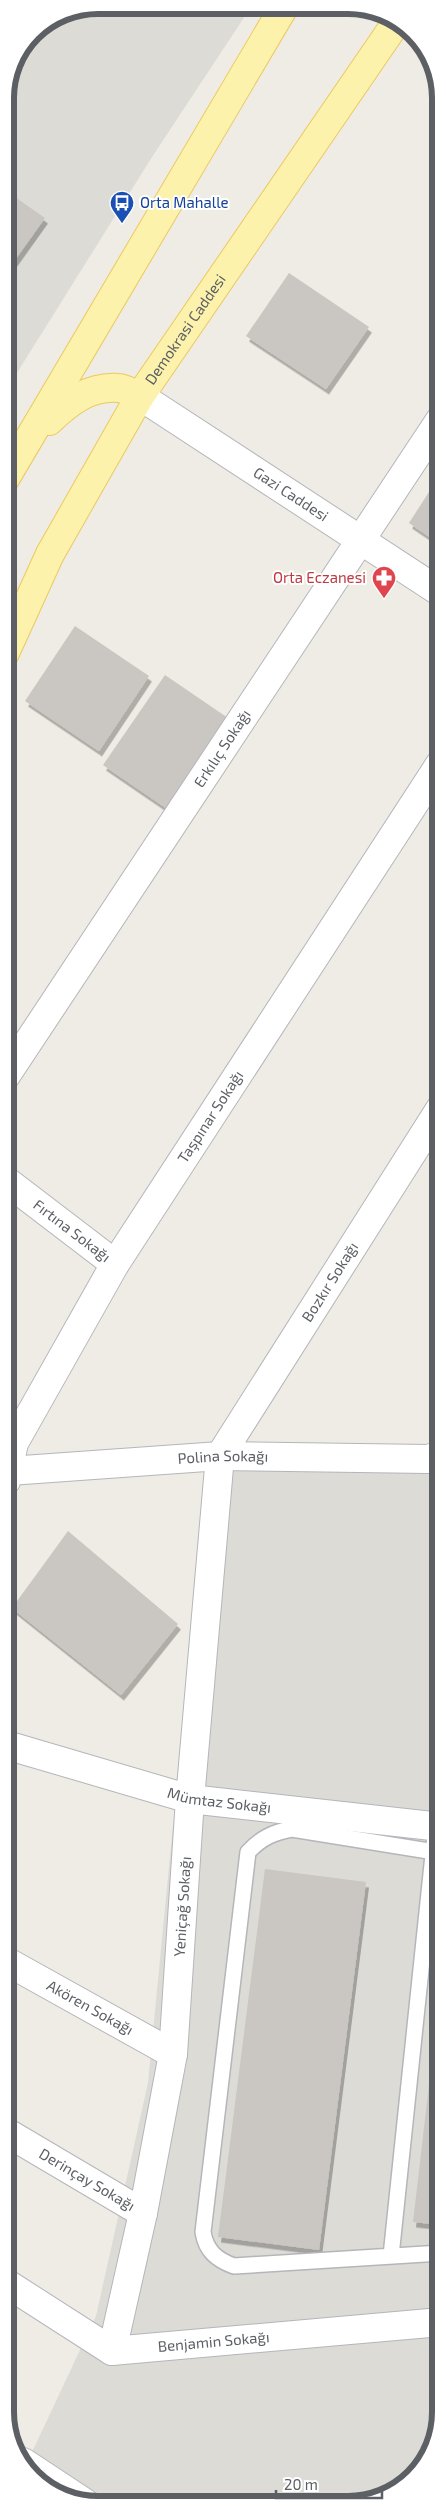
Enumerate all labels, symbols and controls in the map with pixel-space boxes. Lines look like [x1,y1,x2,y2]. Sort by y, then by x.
bus stop icon: Orta Mahalle [109,190,135,224]
place label: Orta Mahalle [140,193,229,211]
street label: Demokrasi Caddesi [141,271,229,388]
street label: Gazi Caddesi [250,463,332,525]
pharmacy icon: Orta Eczanesi [371,565,397,599]
place label: Orta Eczanesi [273,568,366,586]
street label: Erkılıç Sokağı [189,706,254,790]
street label: Taşpınar Sokağı [173,1067,246,1166]
street label: Fırtına Sokağı [30,1195,115,1265]
street label: Bozkır Sokağı [297,1238,361,1325]
street label: Polina Sokağı [177,1446,268,1467]
street label: Mümtaz Sokağı [166,1783,272,1816]
street label: Yeniçağ Sokağı [170,1856,194,1957]
street label: Akören Sokağı [44,1976,137,2038]
street label: Derinçay Sokağı [36,2144,139,2214]
street label: Benjamin Sokağı [157,2327,270,2355]
scale bar [276,2468,382,2500]
text: 20 m [284,2475,318,2493]

